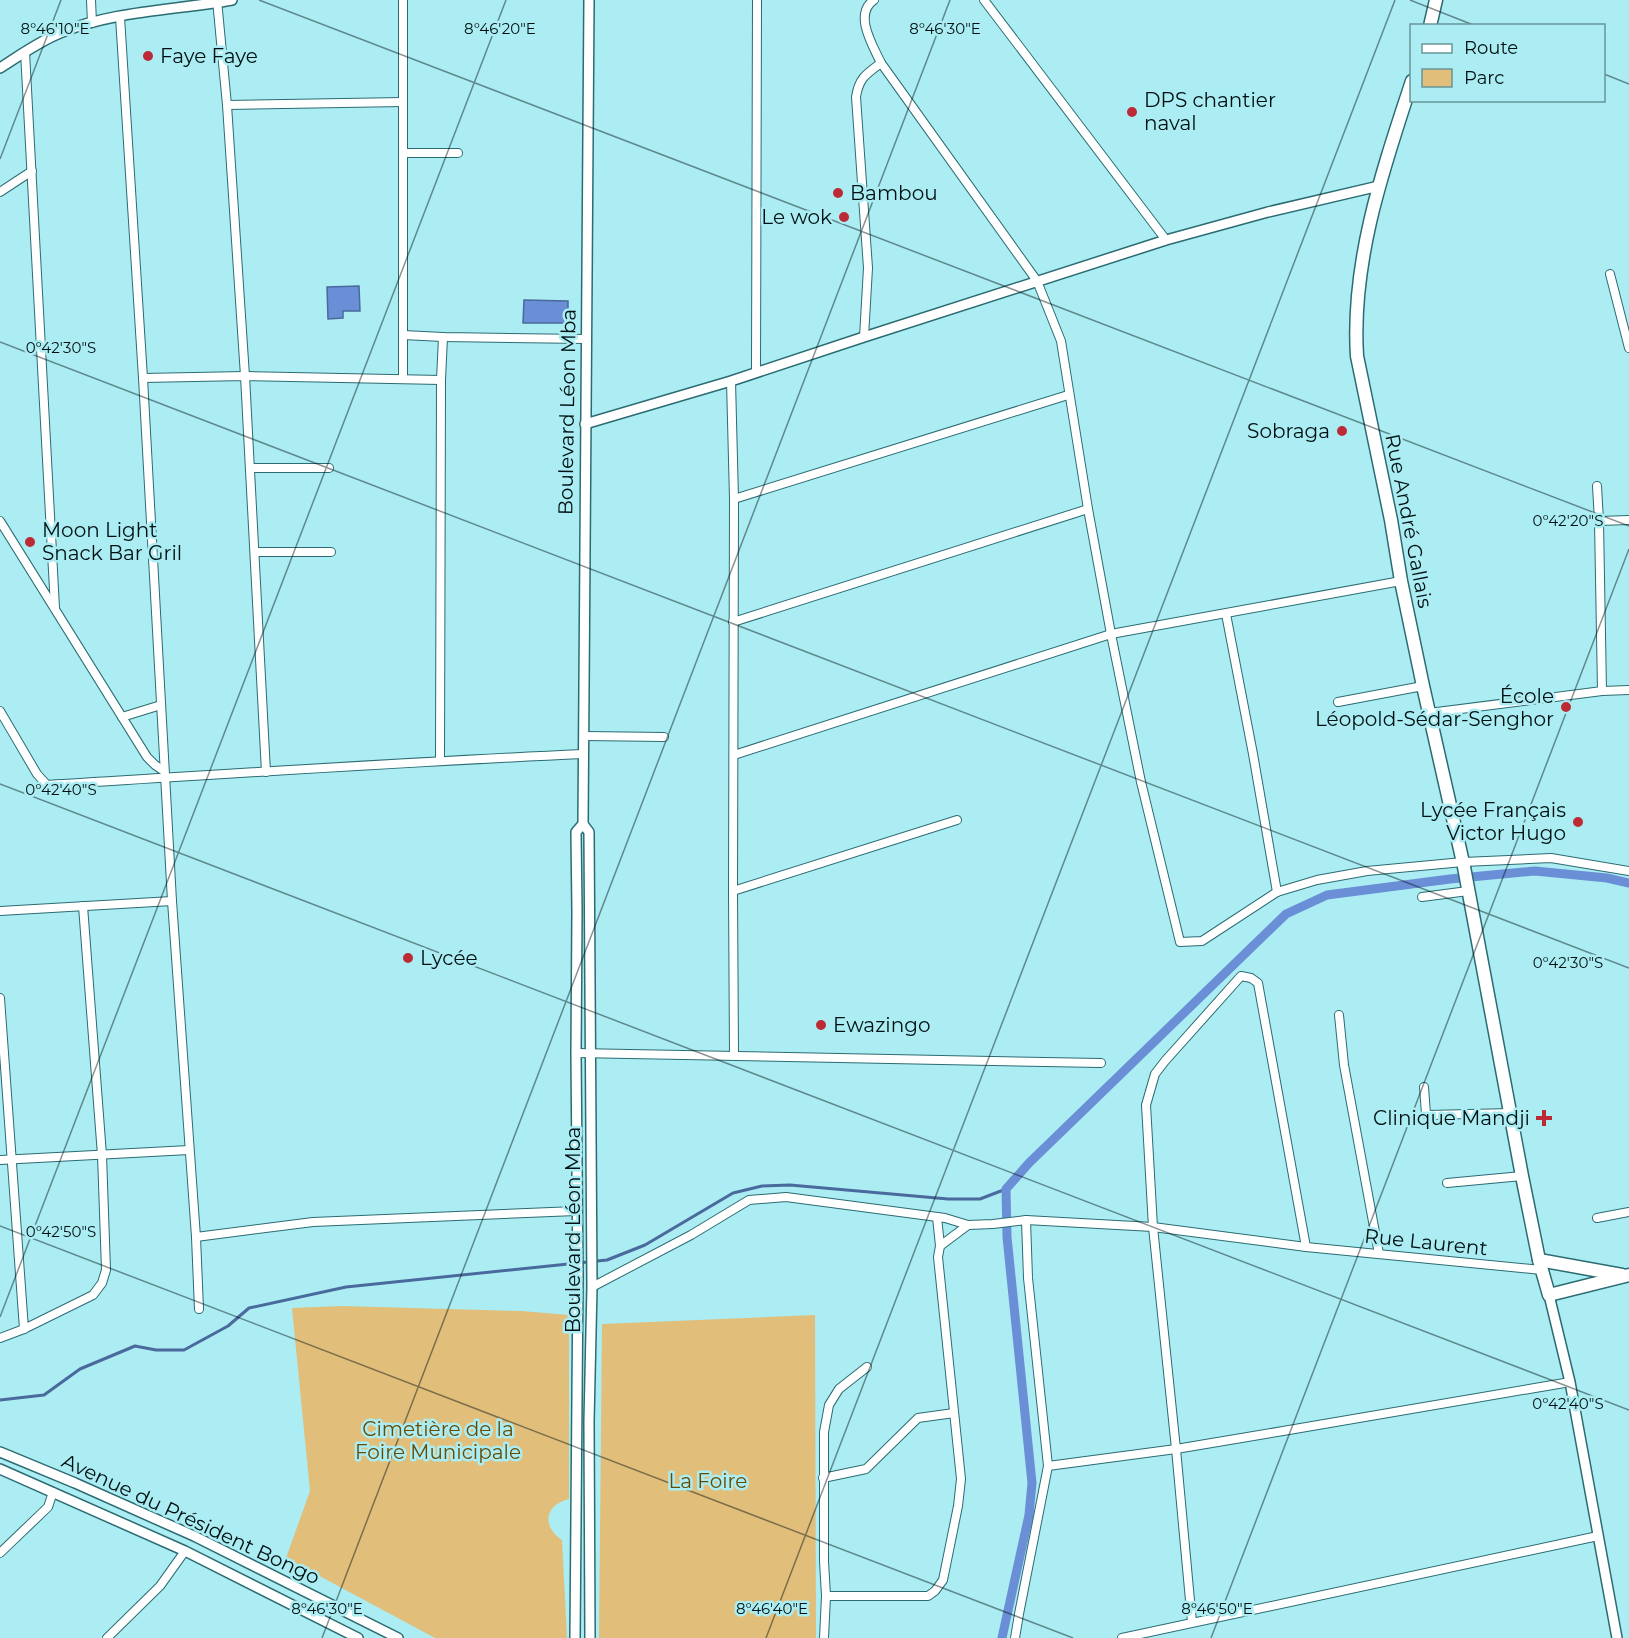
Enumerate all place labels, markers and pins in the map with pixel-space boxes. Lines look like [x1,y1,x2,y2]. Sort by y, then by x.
place label: Faye Faye [160,44,258,68]
marker: Faye Faye [141,49,155,63]
place label: DPS chantier naval [1144,88,1276,135]
marker: DPS chantier naval [1125,105,1139,119]
place label: Bambou [850,181,938,205]
marker: Bambou [831,186,845,200]
place label: Le wok [761,205,832,229]
marker: Le wok [837,210,851,224]
place label: Sobraga [1247,419,1330,443]
marker: Sobraga [1335,424,1349,438]
place label: Moon Light Snack Bar Gril [42,518,182,565]
marker: Moon Light Snack Bar Gril [23,535,37,549]
place label: École Léopold-Sédar-Senghor [1315,684,1554,731]
marker: École Léopold-Sédar-Senghor [1559,700,1573,714]
place label: Lycée Français Victor Hugo [1420,798,1566,845]
marker: Lycée Français Victor Hugo [1571,815,1585,829]
place label: Lycée [420,946,478,970]
marker: Lycée [401,951,415,965]
place label: Ewazingo [833,1013,931,1037]
marker: Ewazingo [814,1018,828,1032]
place label: Clinique Mandji [1373,1106,1530,1130]
marker: Clinique Mandji [1535,1109,1553,1127]

